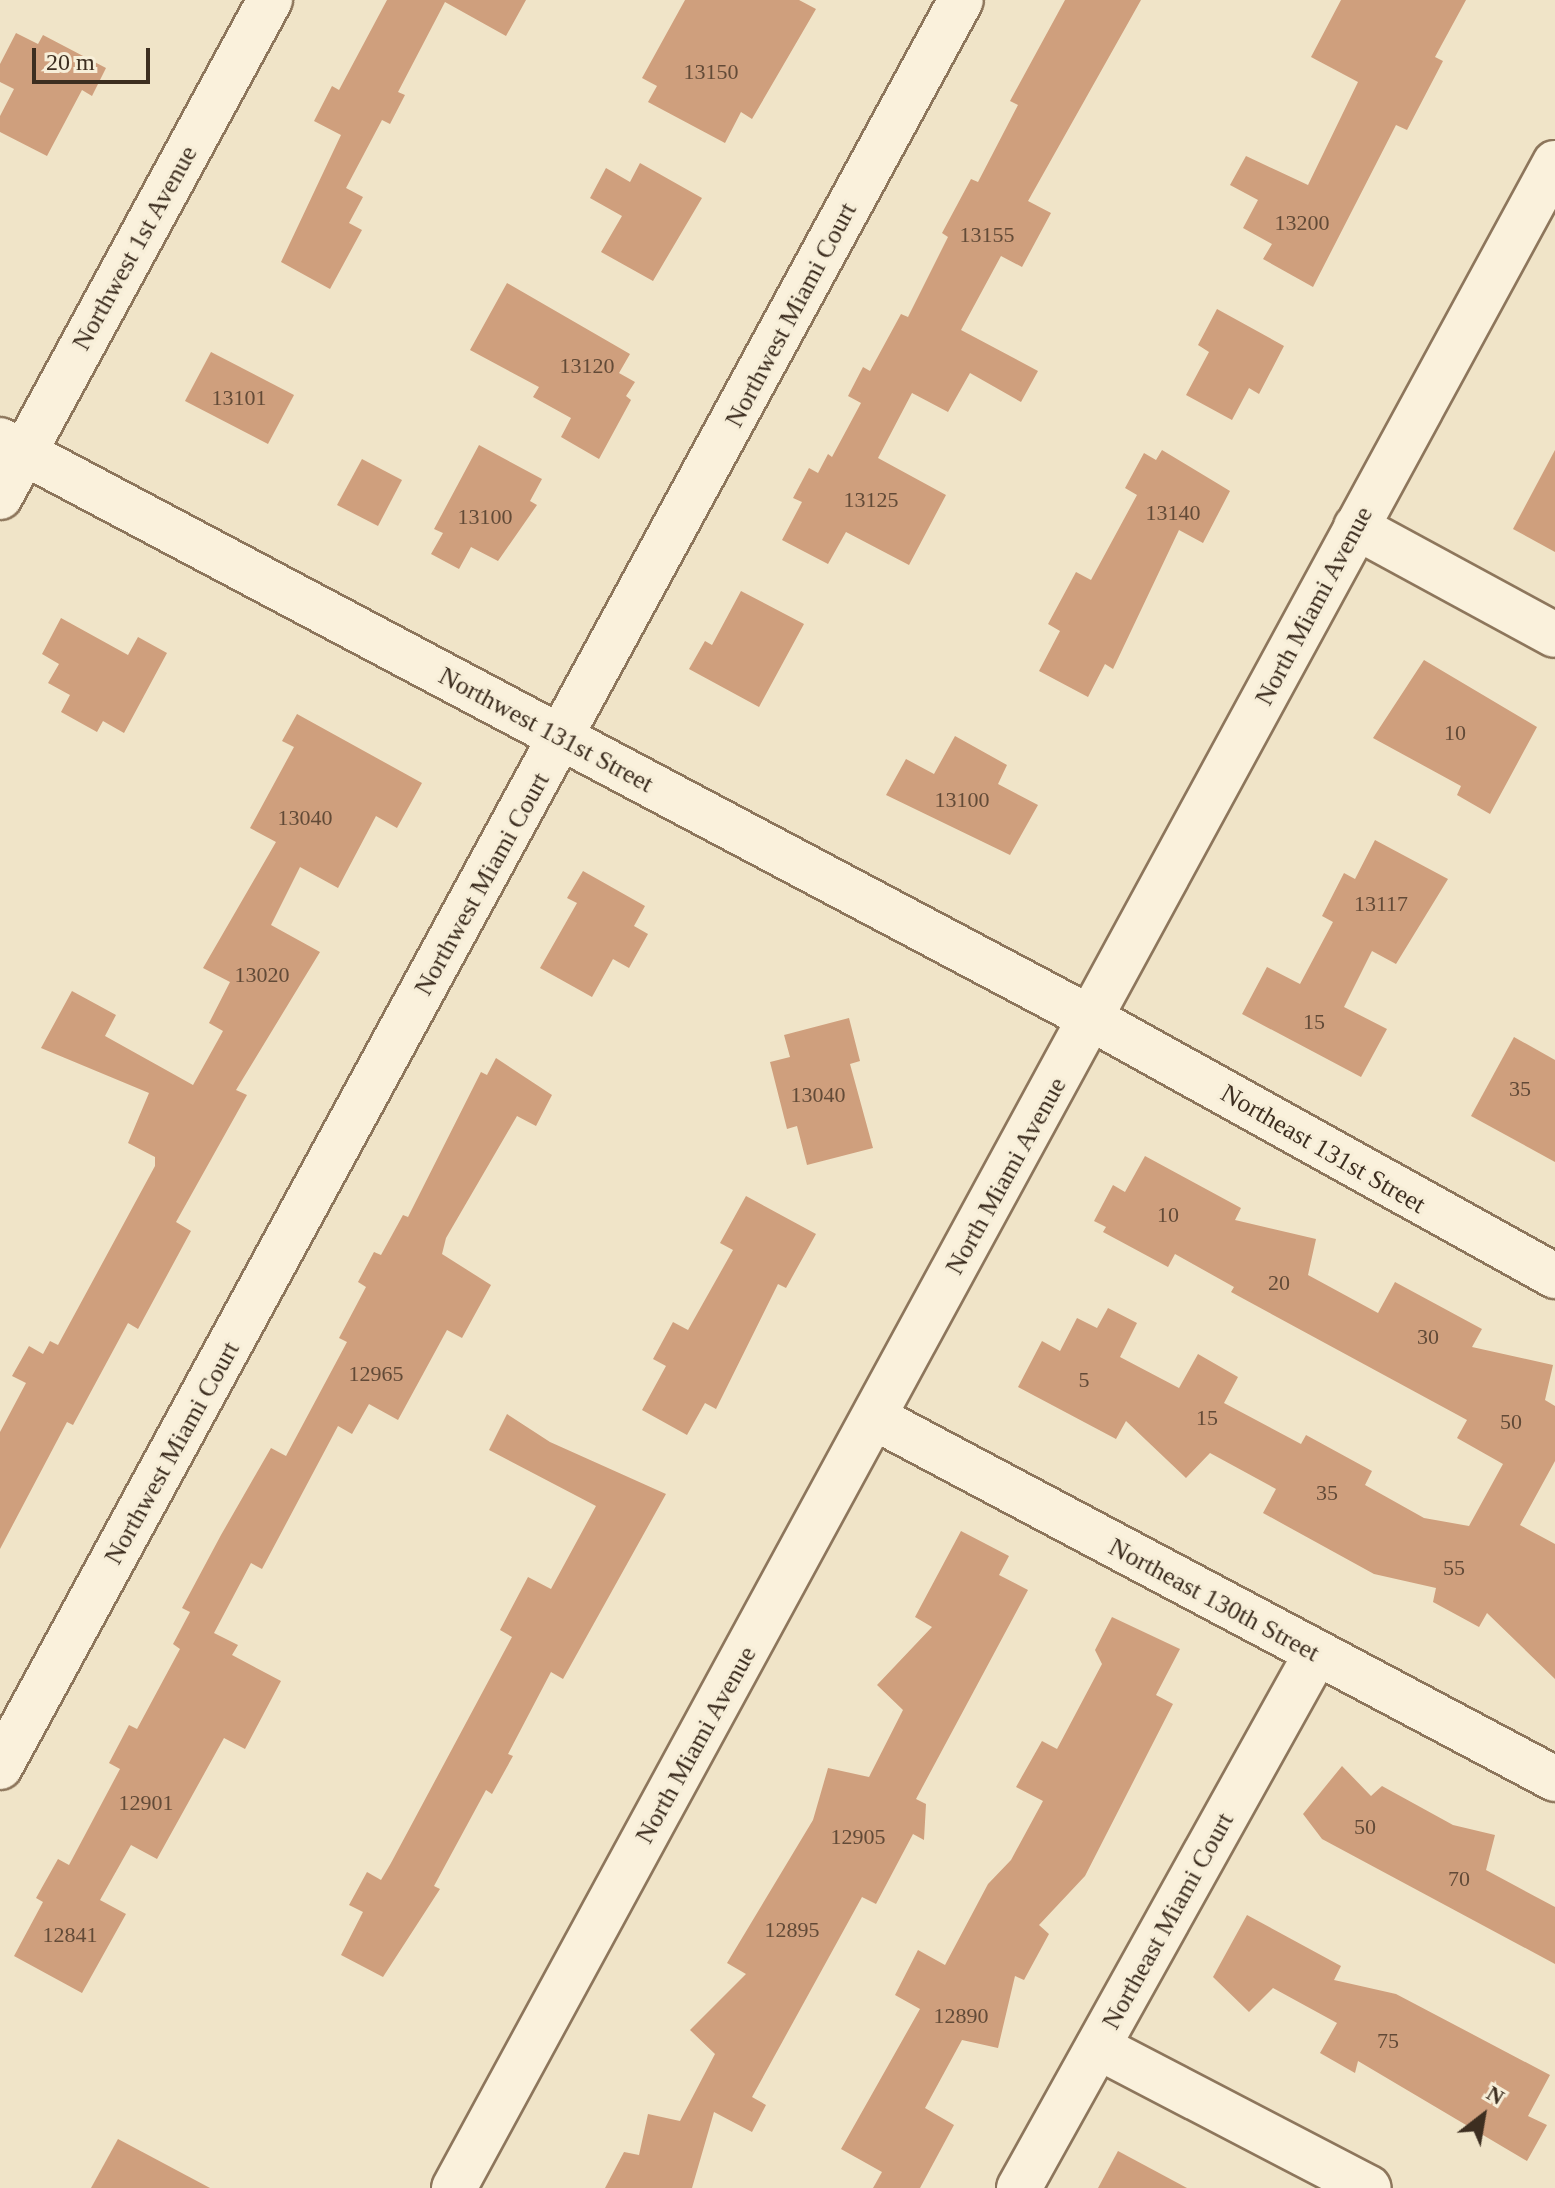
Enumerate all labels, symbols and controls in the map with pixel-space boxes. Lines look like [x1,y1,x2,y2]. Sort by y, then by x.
scale bar [36,32,154,82]
text: 20 m [46,49,95,75]
house number: 13150 [684,59,738,85]
street label: Northwest 1st Avenue [65,140,205,356]
street label: Northwest Miami Court [719,197,863,433]
house number: 13200 [1274,210,1330,236]
house number: 13155 [960,222,1014,248]
house number: 13120 [560,353,614,379]
house number: 13101 [212,385,266,411]
house number: 13125 [844,487,898,513]
house number: 13140 [1146,500,1200,526]
street label: North Miami Avenue [1248,501,1380,711]
house number: 13100 [458,504,512,530]
street label: Northwest 131st Street [433,660,659,800]
house number: 10 [1444,720,1466,746]
street label: Northwest Miami Court [408,767,556,1001]
house number: 13100 [934,787,990,813]
house number: 13040 [278,805,332,831]
house number: 13117 [1354,891,1408,917]
house number: 13020 [234,962,290,988]
house number: 15 [1303,1009,1325,1035]
street label: North Miami Avenue [939,1071,1073,1281]
house number: 35 [1509,1076,1531,1102]
street label: Northeast 131st Street [1215,1078,1431,1220]
house number: 13040 [790,1082,846,1108]
house number: 10 [1157,1202,1179,1228]
house number: 20 [1268,1270,1290,1296]
house number: 30 [1417,1324,1439,1350]
street label: Northwest Miami Court [98,1336,246,1570]
house number: 12965 [348,1361,404,1387]
house number: 5 [1078,1367,1090,1393]
house number: 15 [1196,1405,1218,1431]
house number: 50 [1500,1409,1522,1435]
house number: 35 [1316,1480,1338,1506]
street label: Northeast 130th Street [1103,1531,1325,1669]
house number: 55 [1443,1555,1465,1581]
street label: North Miami Avenue [629,1640,763,1850]
house number: 12901 [118,1790,174,1816]
street label: Northeast Miami Court [1096,1807,1240,2035]
house number: 50 [1354,1814,1376,1840]
house number: 12905 [830,1824,886,1850]
house number: 70 [1448,1866,1470,1892]
house number: 12895 [764,1917,820,1943]
house number: 12841 [42,1922,98,1948]
house number: 12890 [934,2003,988,2029]
house number: 75 [1377,2028,1399,2054]
north arrow [1443,2076,1523,2156]
text: N [1482,2080,1509,2110]

